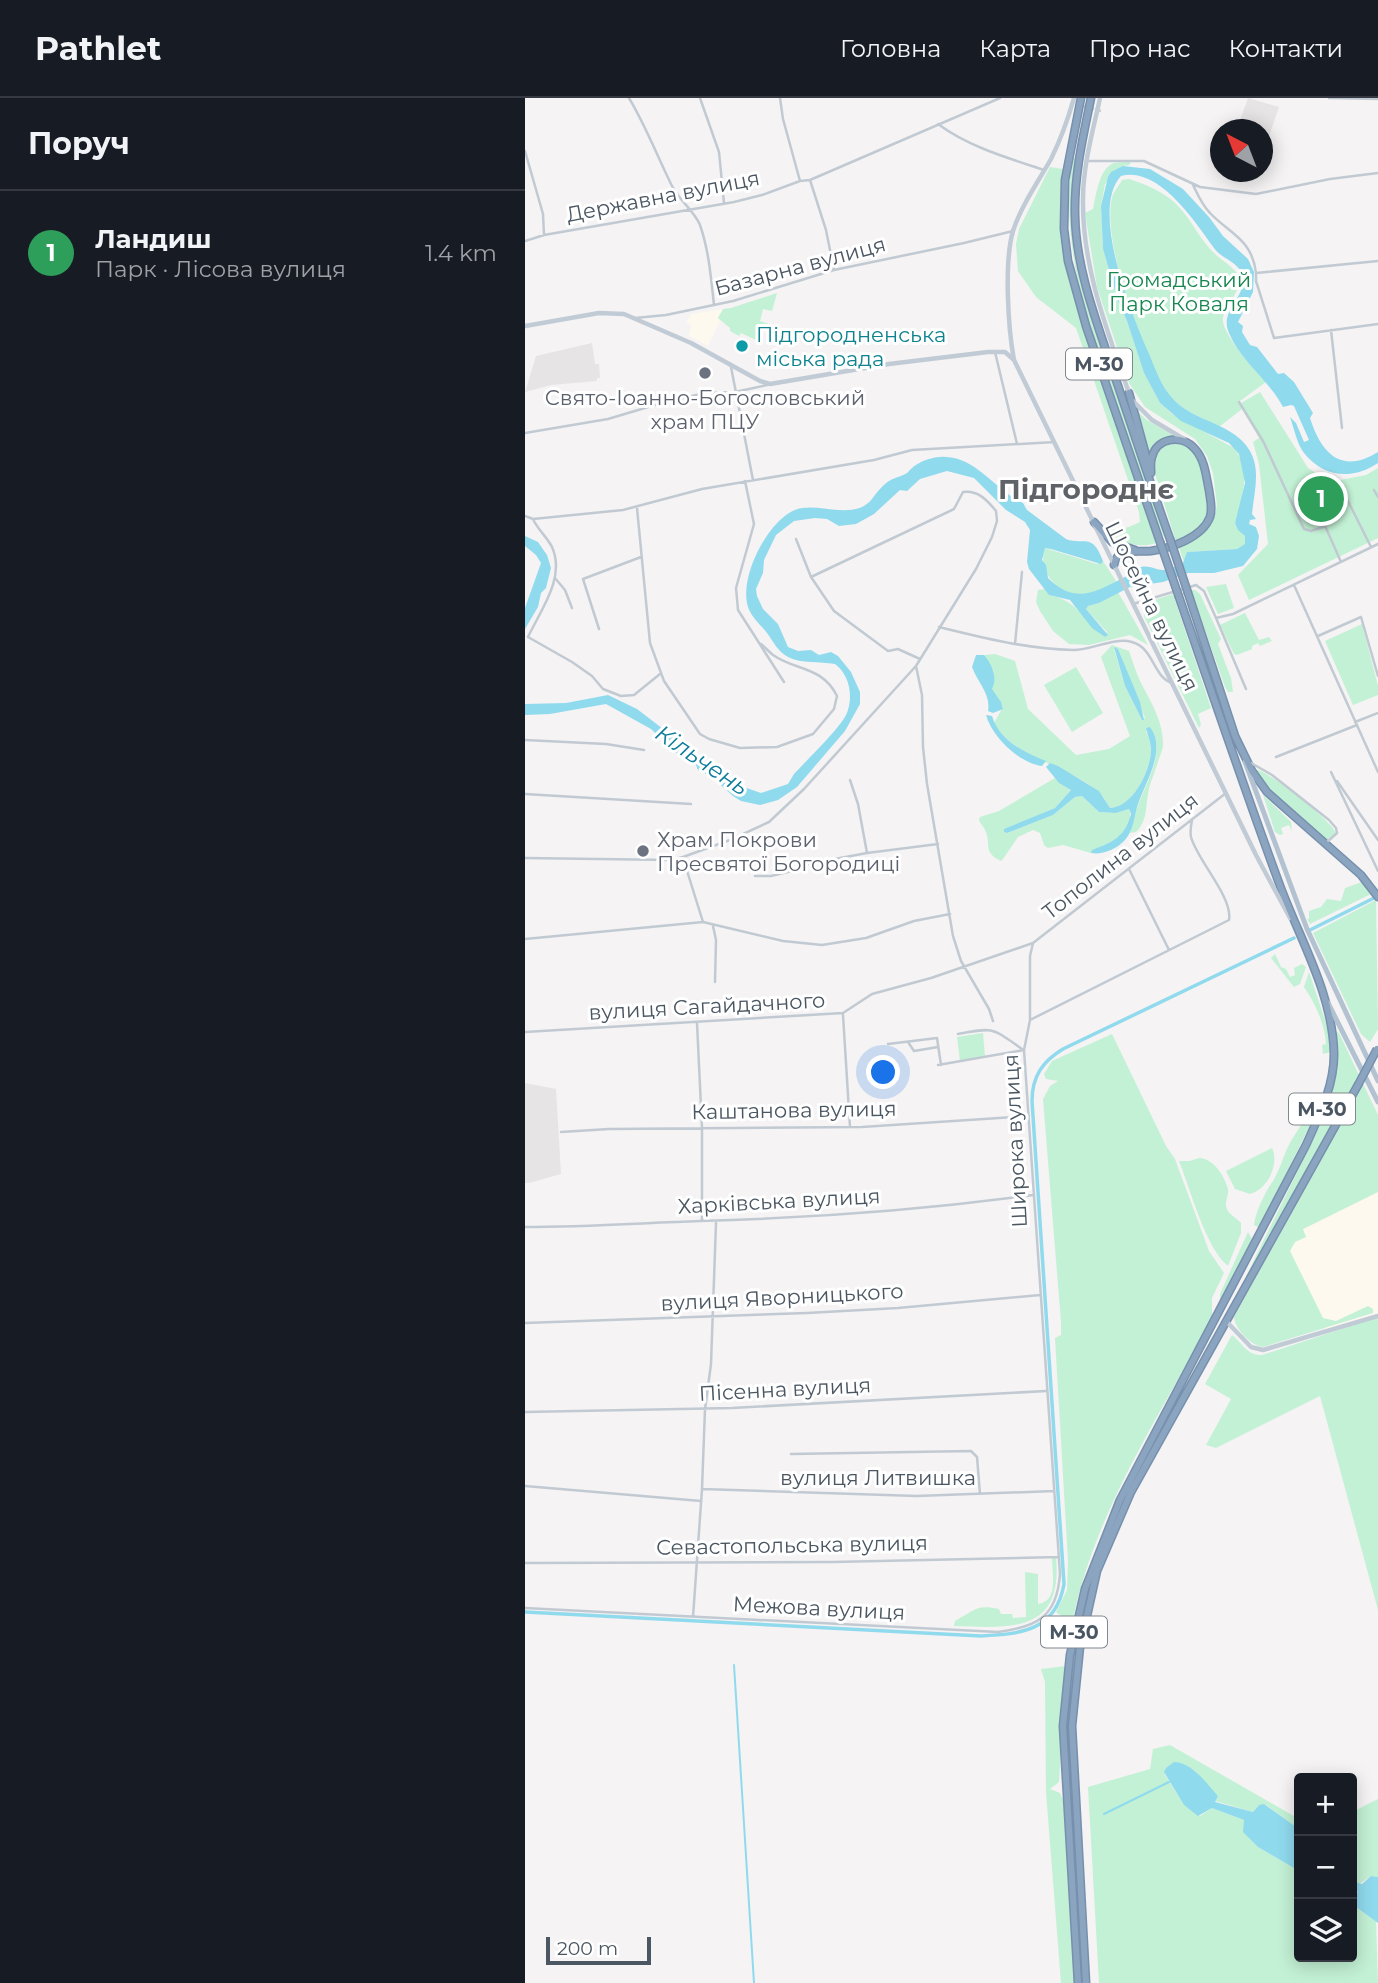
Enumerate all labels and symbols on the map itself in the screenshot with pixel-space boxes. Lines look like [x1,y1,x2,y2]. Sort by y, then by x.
north arrow [1210,119,1273,182]
street label: Державна вулиця [564,165,762,227]
street label: Базарна вулиця [712,231,888,301]
park label: Громадський Парк Коваля [1107,267,1251,316]
place label: Підгородненська міська рада [756,322,946,371]
marker: Підгородненська міська рада [734,338,750,354]
road number: М-30 [1066,348,1132,380]
marker: Свято-Іоанно-Богословський храм ПЦУ [697,365,713,381]
place label: Свято-Іоанно-Богословський храм ПЦУ [545,385,865,434]
district label: Підгороднє [998,472,1174,506]
pin: 1 [1298,473,1344,525]
street label: Шосейна вулиця [1100,517,1204,695]
water label: Кільчень [650,719,754,801]
street label: Тополина вулиця [1037,788,1203,924]
place label: Храм Покрови Пресвятої Богородиці [657,827,900,876]
marker: Храм Покрови Пресвятої Богородиці [635,843,651,859]
street label: вулиця Сагайдачного [588,987,826,1025]
street label: Широка вулиця [998,1054,1032,1228]
your location [866,1055,900,1089]
road number: М-30 [1289,1093,1355,1124]
street label: Каштанова вулиця [691,1096,897,1124]
street label: Харківська вулиця [677,1183,881,1219]
street label: вулиця Яворницького [660,1278,904,1316]
street label: Пісенна вулиця [698,1372,872,1406]
street label: вулиця Литвишка [780,1465,976,1490]
street label: Севастопольська вулиця [656,1530,928,1560]
street label: Межова вулиця [732,1591,906,1625]
road number: М-30 [1041,1616,1107,1648]
scale bar [546,1934,651,1966]

